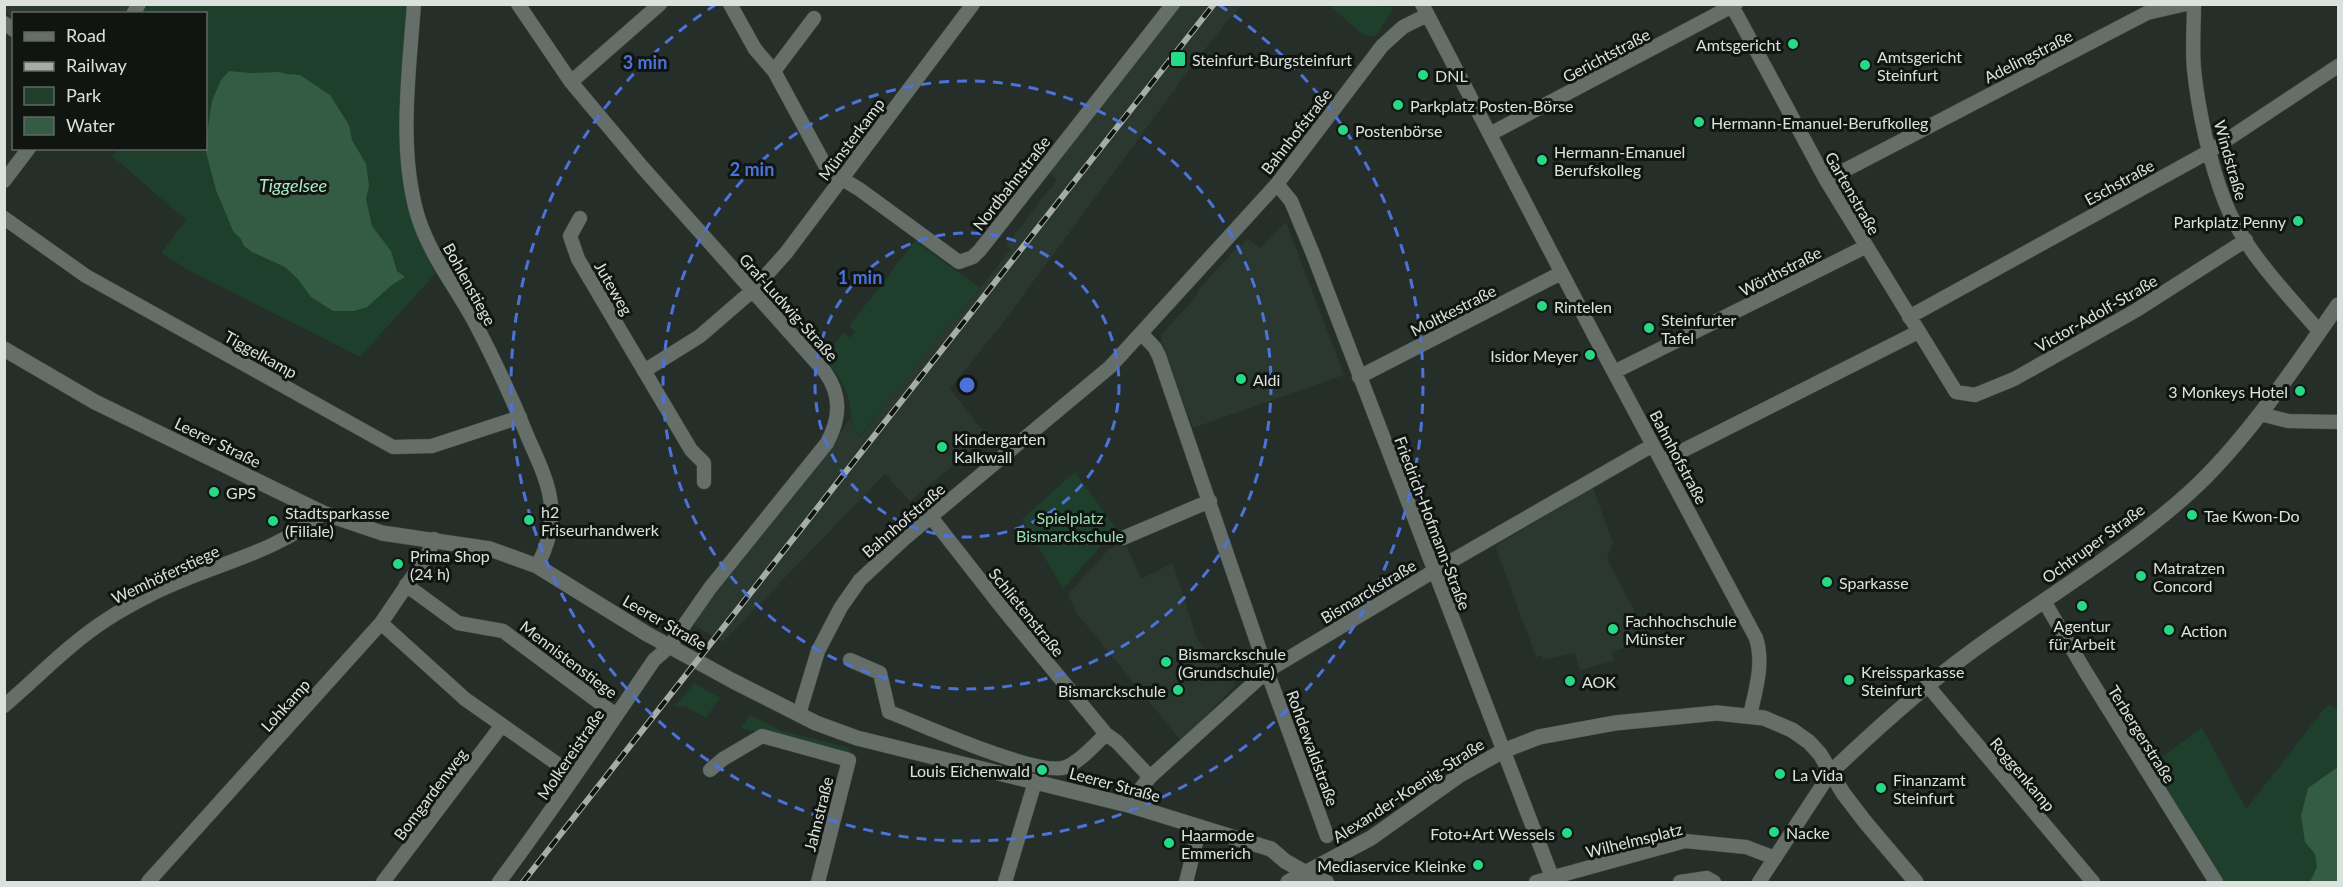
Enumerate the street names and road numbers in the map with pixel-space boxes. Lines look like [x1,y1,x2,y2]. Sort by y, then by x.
street label: Gerichtstraße [1559,24,1653,86]
street label: Adelingstraße [1980,26,2076,86]
street label: Bahnhofstraße [1257,84,1335,178]
street label: Münsterkamp [814,94,888,184]
street label: Windstraße [2211,118,2251,202]
street label: Nordbahnstraße [968,132,1054,234]
street label: Gartenstraße [1822,148,1884,238]
street label: Eschstraße [2081,155,2157,209]
street label: Bohlenstiege [440,239,500,329]
street label: Wörthstraße [1736,242,1824,300]
street label: Graf-Ludwig-Straße [736,249,842,365]
street label: Juteweg [591,258,637,318]
street label: Victor-Adolf-Straße [2032,270,2160,356]
street label: Moltkestraße [1407,280,1499,340]
street label: Tiggelkamp [221,326,301,382]
street label: Bahnhofstraße [1646,407,1712,507]
street label: Leerer Straße [172,413,264,471]
street label: Friedrich-Hofmann-Straße [1391,434,1475,612]
street label: Bahnhofstraße [858,479,948,561]
street label: Ochtruper Straße [2038,499,2148,587]
street label: Wemhöferstiege [108,541,222,607]
street label: Bismarckstraße [1317,555,1419,627]
street label: Schlietenstraße [986,564,1068,660]
street label: Leerer Straße [620,590,710,654]
street label: Mennistenstiege [517,616,621,702]
street label: Lohkamp [257,675,313,735]
street label: Terbergerstraße [2104,682,2180,786]
street label: Rohdewaldstraße [1283,687,1343,809]
street label: Molkereistraße [533,705,607,803]
street label: Roggenkamp [1987,733,2059,815]
street label: Alexander-Koenig-Straße [1329,734,1487,846]
street label: Bomgardenweg [389,744,471,844]
street label: Leerer Straße [1067,763,1163,805]
street label: Jahnstraße [800,775,836,853]
street label: Wilhelmsplatz [1584,819,1684,861]

